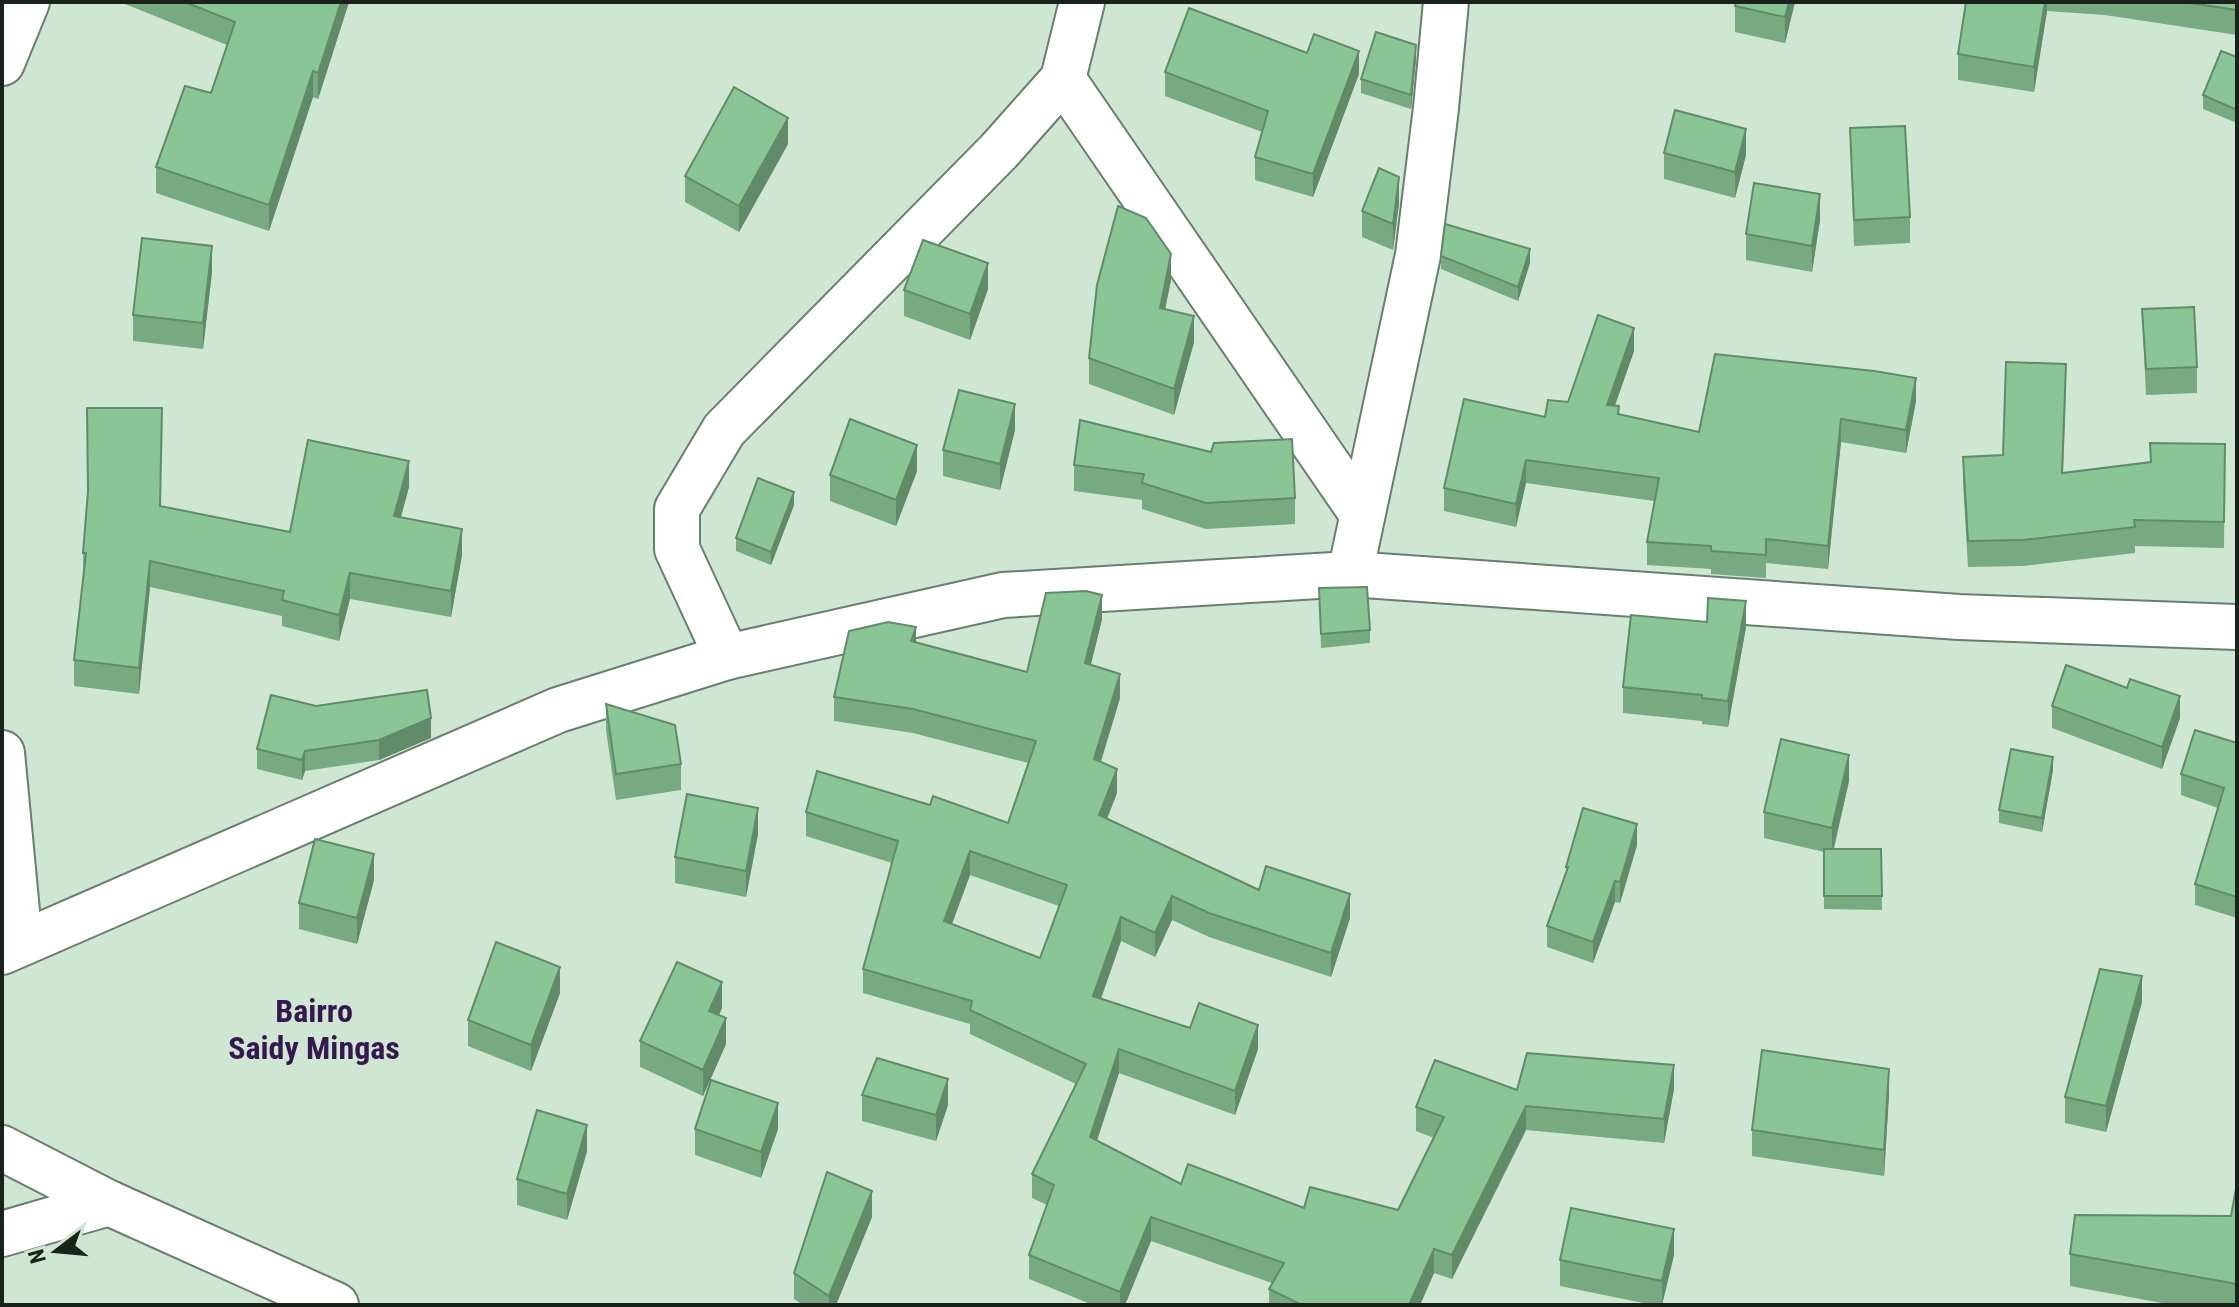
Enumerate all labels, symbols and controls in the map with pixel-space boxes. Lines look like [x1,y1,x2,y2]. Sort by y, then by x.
district label: Bairro Saidy Mingas [228,992,400,1067]
north arrow [16,1211,96,1291]
text: N [23,1246,51,1266]

